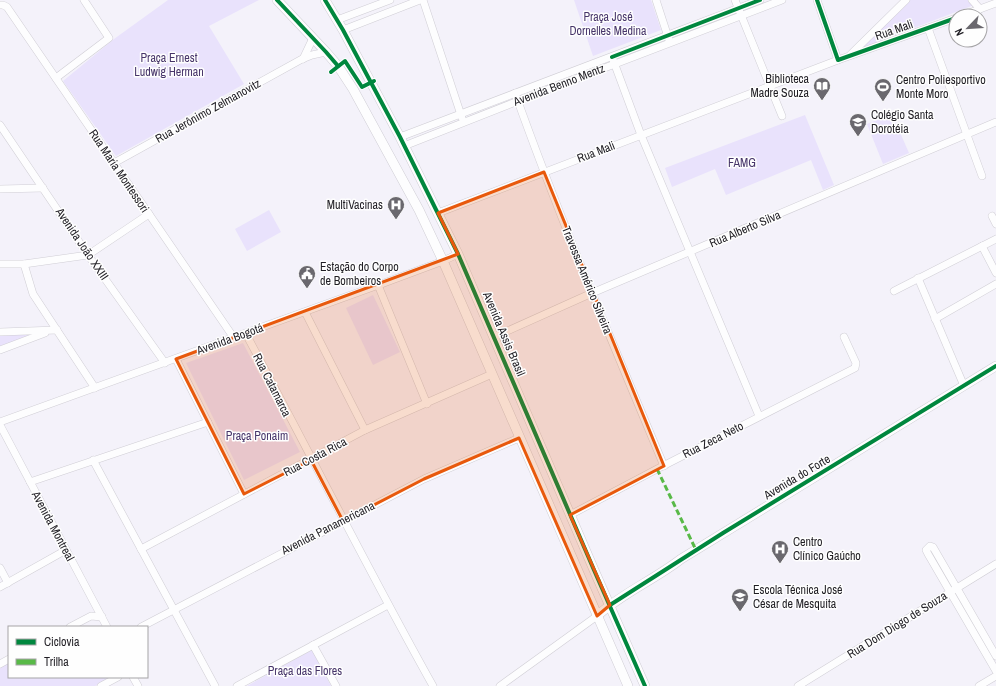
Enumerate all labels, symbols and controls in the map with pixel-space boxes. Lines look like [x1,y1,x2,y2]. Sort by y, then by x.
north arrow [948,8,988,48]
park label: Praça José Dornelles Medina [569,9,647,39]
street label: Rua Mali [873,16,915,44]
text: N [951,26,967,38]
park label: Praça Ernest Ludwig Herman [134,50,204,80]
street label: Avenida Benno Mentz [510,60,607,110]
place label: Biblioteca Madre Souza [750,71,810,101]
place label: Centro Poliesportivo Monte Moro [896,72,986,102]
street label: Rua Jerônimo Zelmanovitz [152,75,264,147]
library icon: Biblioteca Madre Souza [812,76,832,101]
sports icon: Centro Poliesportivo Monte Moro [873,77,893,102]
place label: Colégio Santa Dorotéia [871,107,934,137]
school or university icon: Colégio Santa Dorotéia [848,112,868,137]
street label: Rua Maria Montessori [85,126,153,216]
street label: Rua Mali [575,137,617,167]
park label: FAMG [728,155,756,171]
hospital icon: MultiVacinas [386,195,406,220]
place label: MultiVacinas [327,197,383,213]
street label: Avenida João XXIII [51,204,112,283]
street label: Rua Alberto Silva [707,207,784,251]
street label: Travessa Américo Silveira [558,224,616,337]
place label: Estação do Corpo de Bombeiros [320,259,399,289]
public building icon: Estação do Corpo de Bombeiros [297,264,317,289]
street label: Avenida Assis Brasil [479,288,529,379]
street label: Avenida Bogotá [193,319,266,359]
street label: Rua Catamarca [249,351,295,420]
street label: Rua Zeca Neto [680,418,746,462]
park label: Praça Ponaim [226,428,288,444]
street label: Rua Costa Rica [281,433,350,480]
street label: Avenida do Forte [760,451,833,504]
street label: Avenida Montreal [27,487,78,564]
street label: Avenida Panamericana [278,497,378,559]
place label: Centro Clínico Gaúcho [793,534,861,564]
hospital icon: Centro Clínico Gaúcho [770,539,790,564]
place label: Escola Técnica José César de Mesquita [753,582,843,612]
school or university icon: Escola Técnica José César de Mesquita [730,587,750,612]
street label: Rua Dom Diogo de Souza [844,588,950,662]
legend [8,626,148,678]
text: Ciclovia [44,634,80,650]
text: Trilha [44,654,69,670]
park label: Praça das Flores [268,663,342,679]

